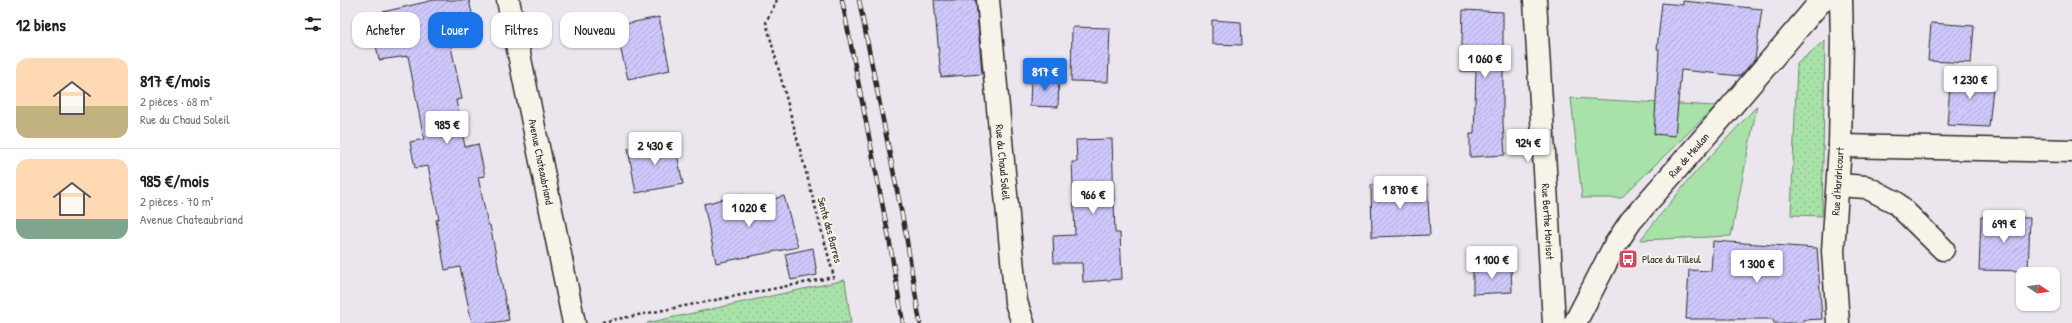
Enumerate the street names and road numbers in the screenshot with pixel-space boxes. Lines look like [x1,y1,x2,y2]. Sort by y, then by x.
street label: Avenue Chateaubriand [525,118,557,206]
street label: Rue du Chaud Soleil [993,124,1014,201]
street label: Rue de Meulan [1665,130,1712,181]
street label: Rue d'Hardricourt [1828,147,1847,216]
street label: Rue Berthe Morisot [1539,183,1557,260]
street label: Sente des Barres [815,196,845,264]

